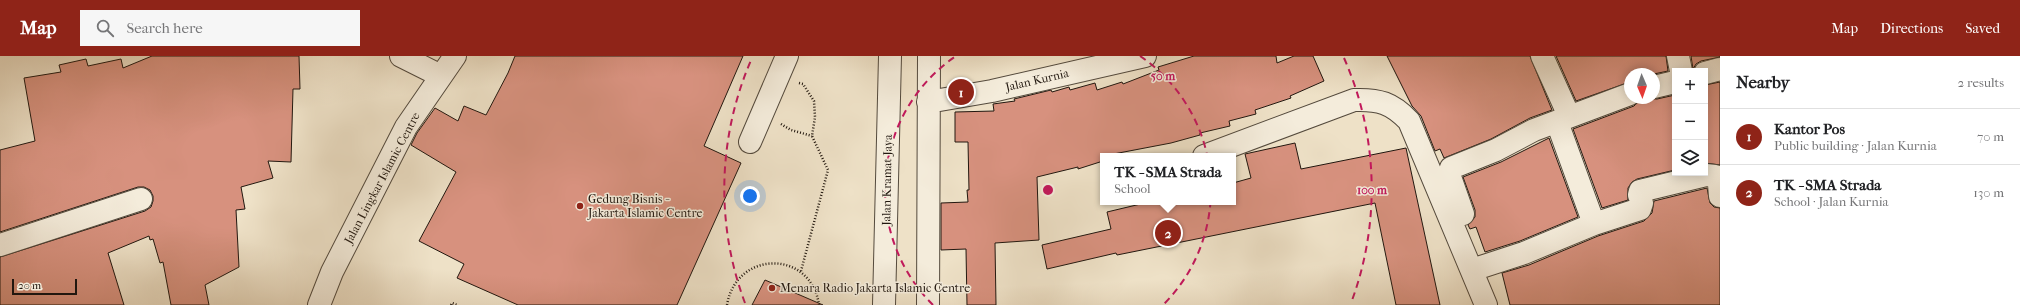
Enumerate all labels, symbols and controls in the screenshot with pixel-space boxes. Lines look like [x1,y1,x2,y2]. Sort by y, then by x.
search box [80,10,360,46]
text: Map [20,17,56,39]
icon: search [94,17,116,39]
text: Search here [126,19,203,37]
text: Map [1831,20,1858,37]
text: Directions [1880,20,1943,37]
text: Saved [1965,20,2000,37]
street label: Jalan Kurnia [1003,66,1071,94]
north arrow [1624,68,1660,104]
map controls [1672,68,1708,176]
button: + [1672,68,1708,104]
text: 50 m [1151,69,1176,83]
text: Nearby [1736,72,1790,92]
text: 2 results [1958,75,2004,90]
pin: 1 [948,77,974,107]
button: − [1672,104,1708,140]
street label: Jalan Lingkar Islamic Centre [341,110,423,247]
text: Kantor Pos [1774,120,1845,138]
text: 1 [1747,129,1751,144]
text: 70 m [1977,129,2004,144]
street label: Jalan Kramat Jaya [879,134,895,227]
text: Public building · Jalan Kurnia [1774,138,1937,153]
button: layers [1672,140,1708,176]
popup [1100,153,1236,205]
text: TK - SMA Strada [1114,163,1222,181]
text: TK - SMA Strada [1774,176,1881,194]
text: School [1114,181,1151,196]
centre of rings [1041,183,1055,197]
text: 100 m [1357,183,1388,197]
text: 2 [1746,185,1752,200]
text: 130 m [1973,185,2004,200]
your location [740,186,760,206]
place label: Gedung Bisnis - Jakarta Islamic Centre [587,192,703,220]
text: School · Jalan Kurnia [1774,194,1889,209]
marker: Gedung Bisnis - Jakarta Islamic Centre [575,201,585,211]
pin: 2 [1155,218,1181,248]
scale bar [12,277,77,296]
text: 20 m [18,279,41,292]
place label: Menara Radio Jakarta Islamic Centre [780,281,970,295]
marker: Menara Radio Jakarta Islamic Centre [767,283,777,293]

